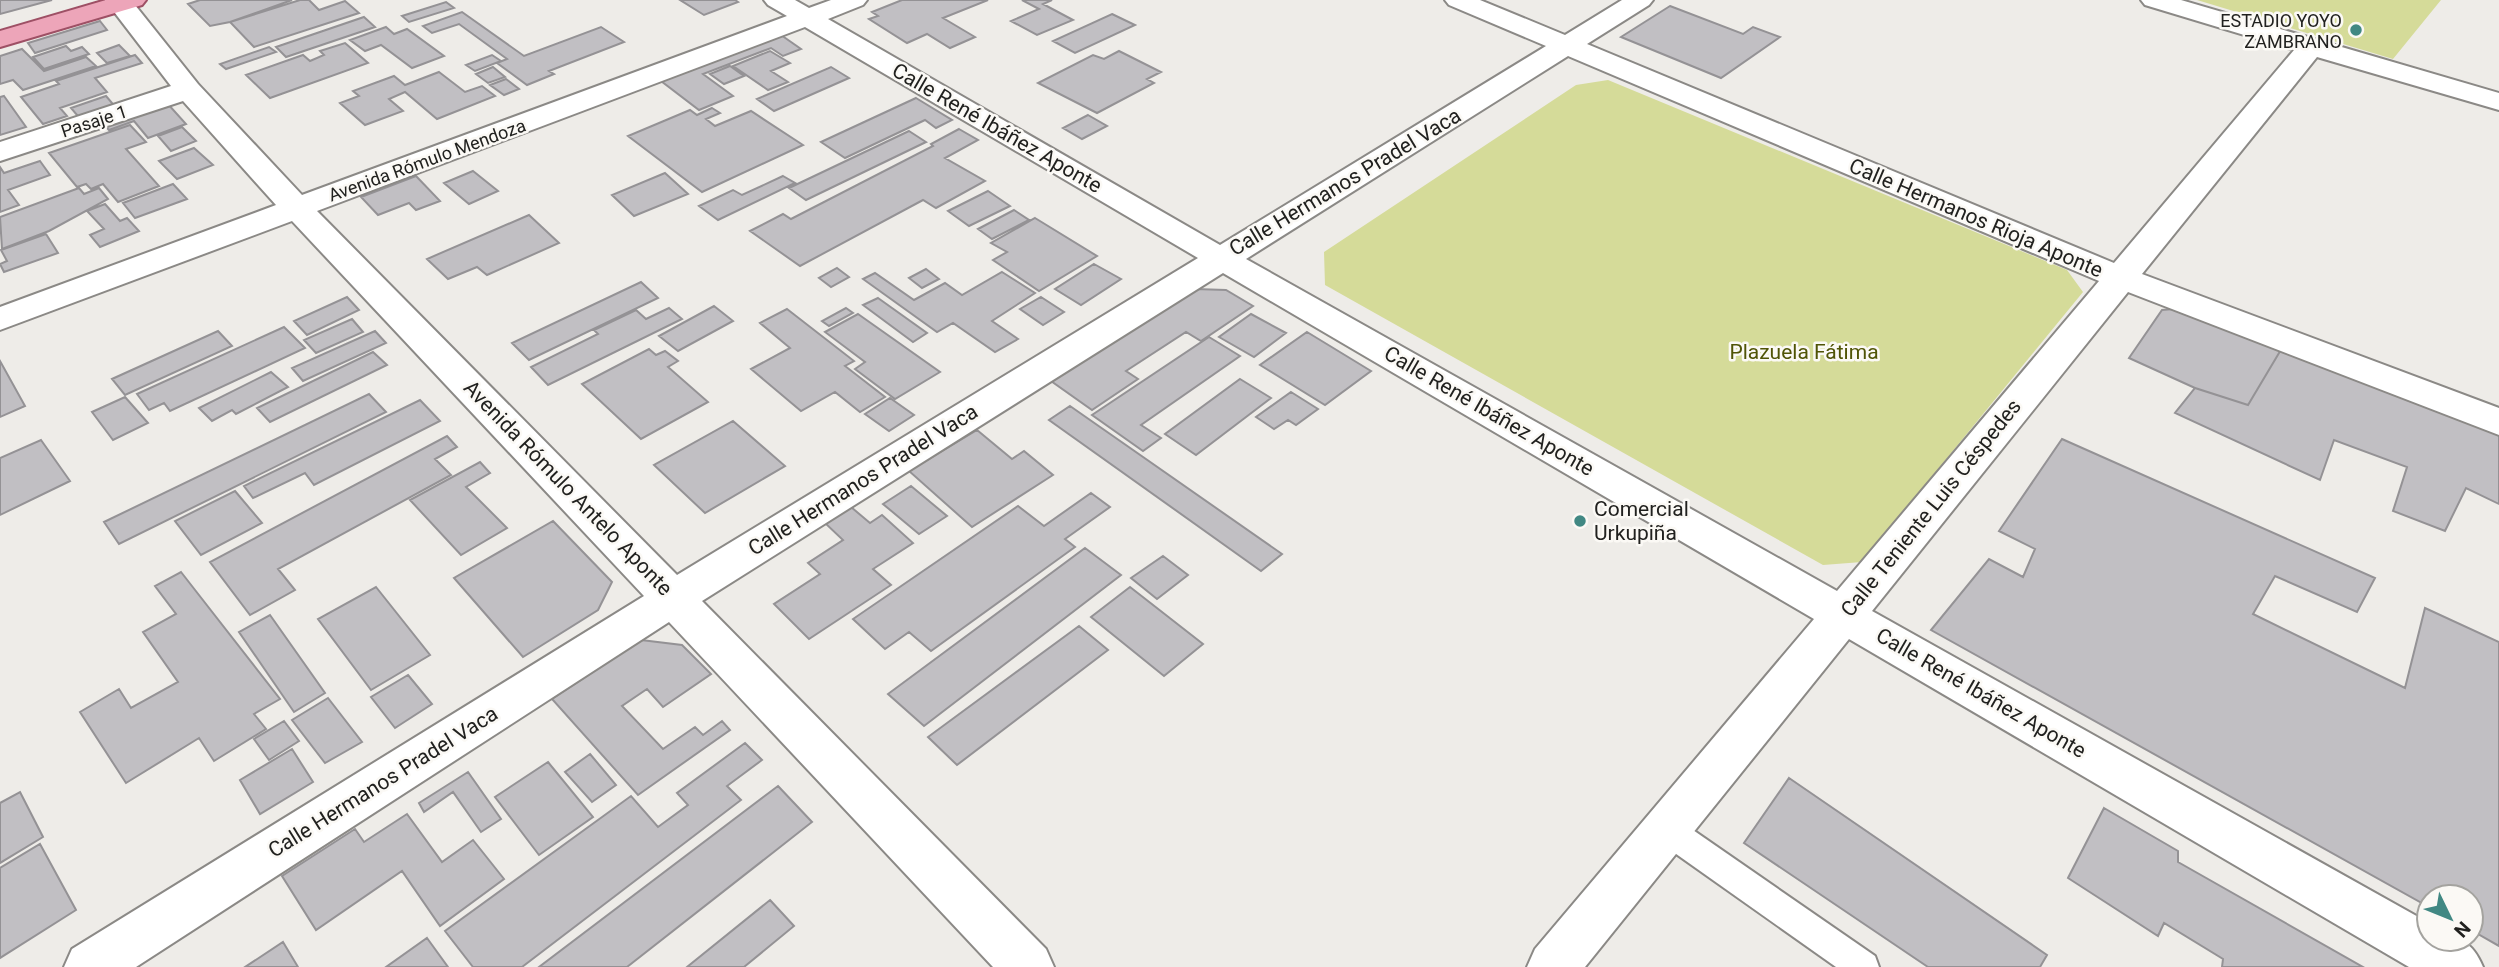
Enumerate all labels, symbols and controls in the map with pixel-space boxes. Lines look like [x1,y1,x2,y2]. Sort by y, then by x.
place label: ESTADIO YOYO ZAMBRANO [2220,10,2342,52]
marker: ESTADIO YOYO ZAMBRANO [2348,22,2364,38]
street label: Calle René Ibáñez Aponte [888,58,1106,198]
street label: Pasaje 1 [58,100,130,142]
street label: Calle Hermanos Pradel Vaca [1225,103,1465,261]
street label: Avenida Rómulo Mendoza [325,114,529,206]
street label: Calle Hermanos Rioja Aponte [1846,154,2106,282]
park label: Plazuela Fátima [1729,340,1879,364]
street label: Calle René Ibáñez Aponte [1380,341,1598,481]
street label: Avenida Rómulo Antelo Aponte [459,376,677,600]
street label: Calle Teniente Luis Céspedes [1836,395,2026,621]
street label: Calle Hermanos Pradel Vaca [744,399,982,561]
place label: Comercial Urkupiña [1594,497,1689,545]
marker: Comercial Urkupiña [1572,513,1588,529]
street label: Calle René Ibáñez Aponte [1872,623,2090,763]
street label: Calle Hermanos Pradel Vaca [264,701,502,863]
north arrow [2415,883,2485,953]
text: N [2449,917,2475,942]

